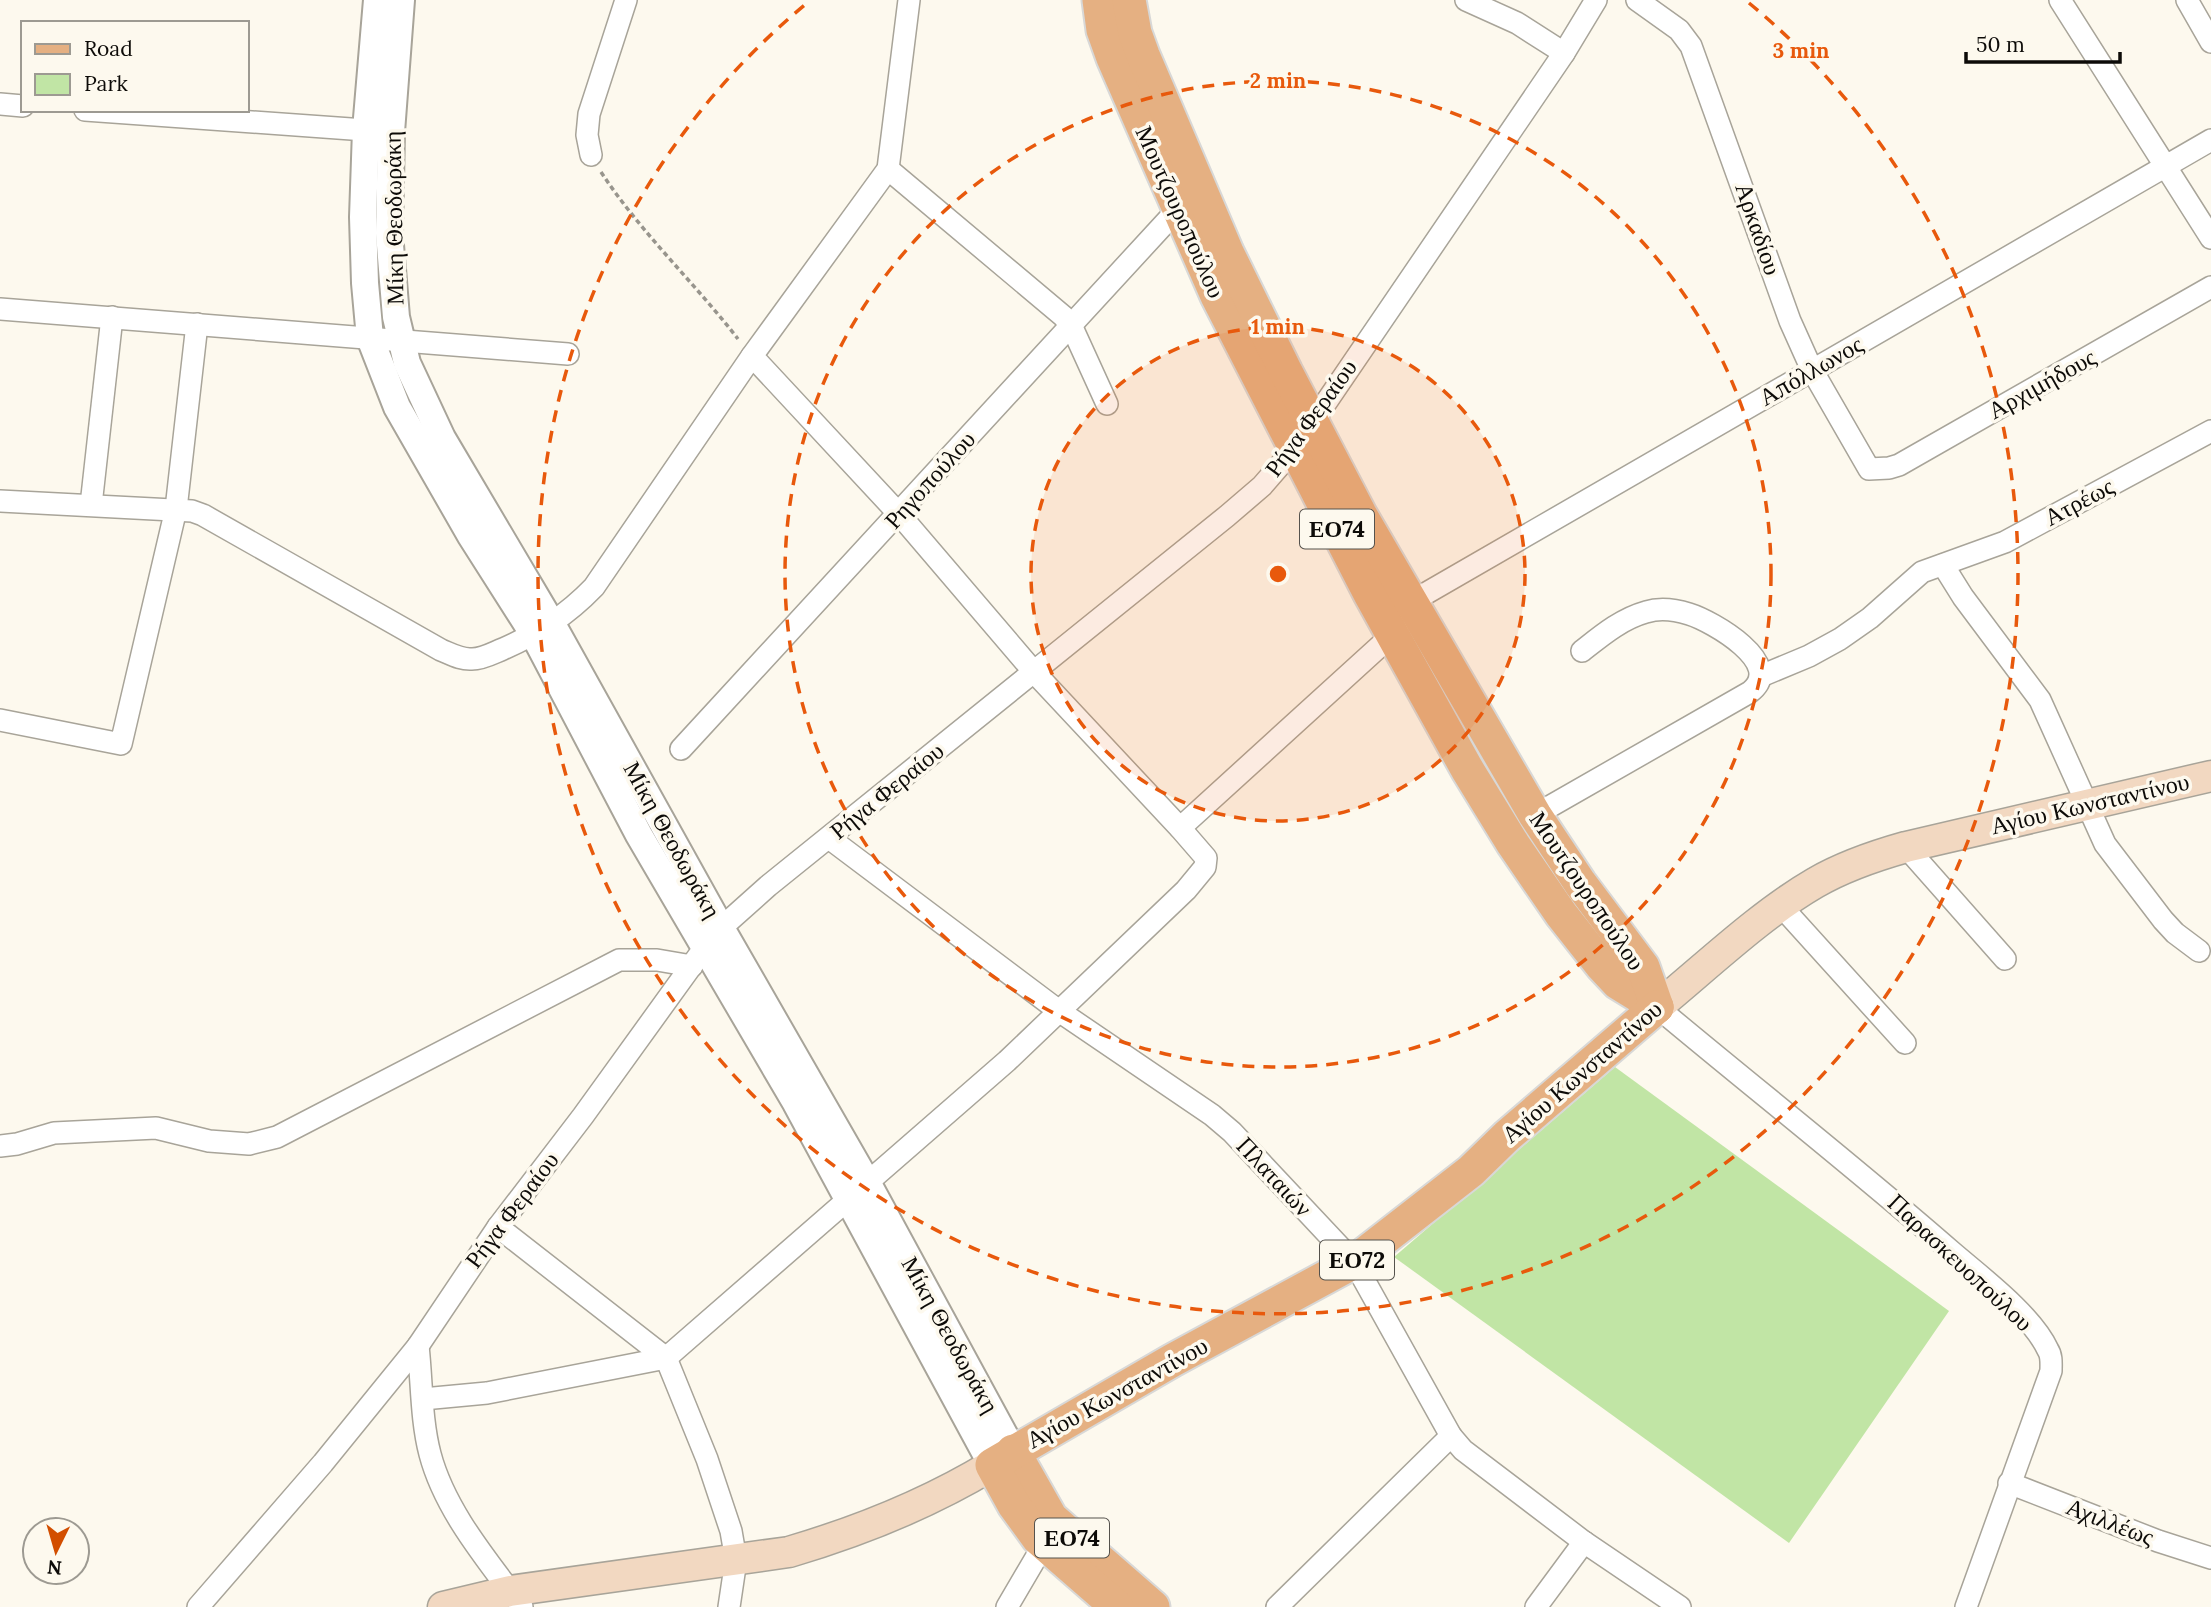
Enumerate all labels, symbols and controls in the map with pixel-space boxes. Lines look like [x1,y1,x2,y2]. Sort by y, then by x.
legend [21,21,248,112]
scale bar [1966,21,2120,65]
text: 50 m [1976,31,2025,58]
text: Road [84,35,133,62]
text: 3 min [1773,37,1829,64]
text: 2 min [1250,67,1306,94]
text: Park [84,70,128,97]
street label: Μουτζουροπούλου [1129,121,1232,303]
street label: Μίκη Θεοδωράκη [376,131,411,306]
street label: Αρκαδίου [1728,179,1789,279]
text: 1 min [1251,313,1305,340]
street label: Απόλλωνος [1753,328,1869,413]
street label: Αρχιμήδους [1982,341,2101,426]
street label: Ρήγα Φεραίου [1258,353,1364,483]
street label: Ρηγοπούλου [877,424,982,535]
street label: Ατρέως [2039,470,2119,533]
road number: ΕΟ74 [1300,509,1374,548]
centre of rings [1266,562,1290,586]
street label: Ρήγα Φεραίου [823,735,950,846]
street label: Μίκη Θεοδωράκη [617,756,728,924]
street label: Αγίου Κωνσταντίνου [1988,766,2192,841]
street label: Μουτζουροπούλου [1523,805,1652,976]
street label: Αγίου Κωνσταντίνου [1495,993,1668,1150]
street label: Πλαταιών [1230,1130,1319,1223]
street label: Ρήγα Φεραίου [458,1145,565,1274]
street label: Παρασκευοπούλου [1881,1187,2040,1338]
road number: ΕΟ72 [1320,1240,1394,1280]
street label: Μίκη Θεοδωράκη [895,1251,1006,1419]
street label: Αγίου Κωνσταντίνου [1021,1330,1213,1455]
street label: Αχιλλέως [2062,1491,2159,1553]
north arrow [21,1516,91,1586]
road number: ΕΟ74 [1035,1518,1109,1558]
text: N [46,1555,63,1581]

